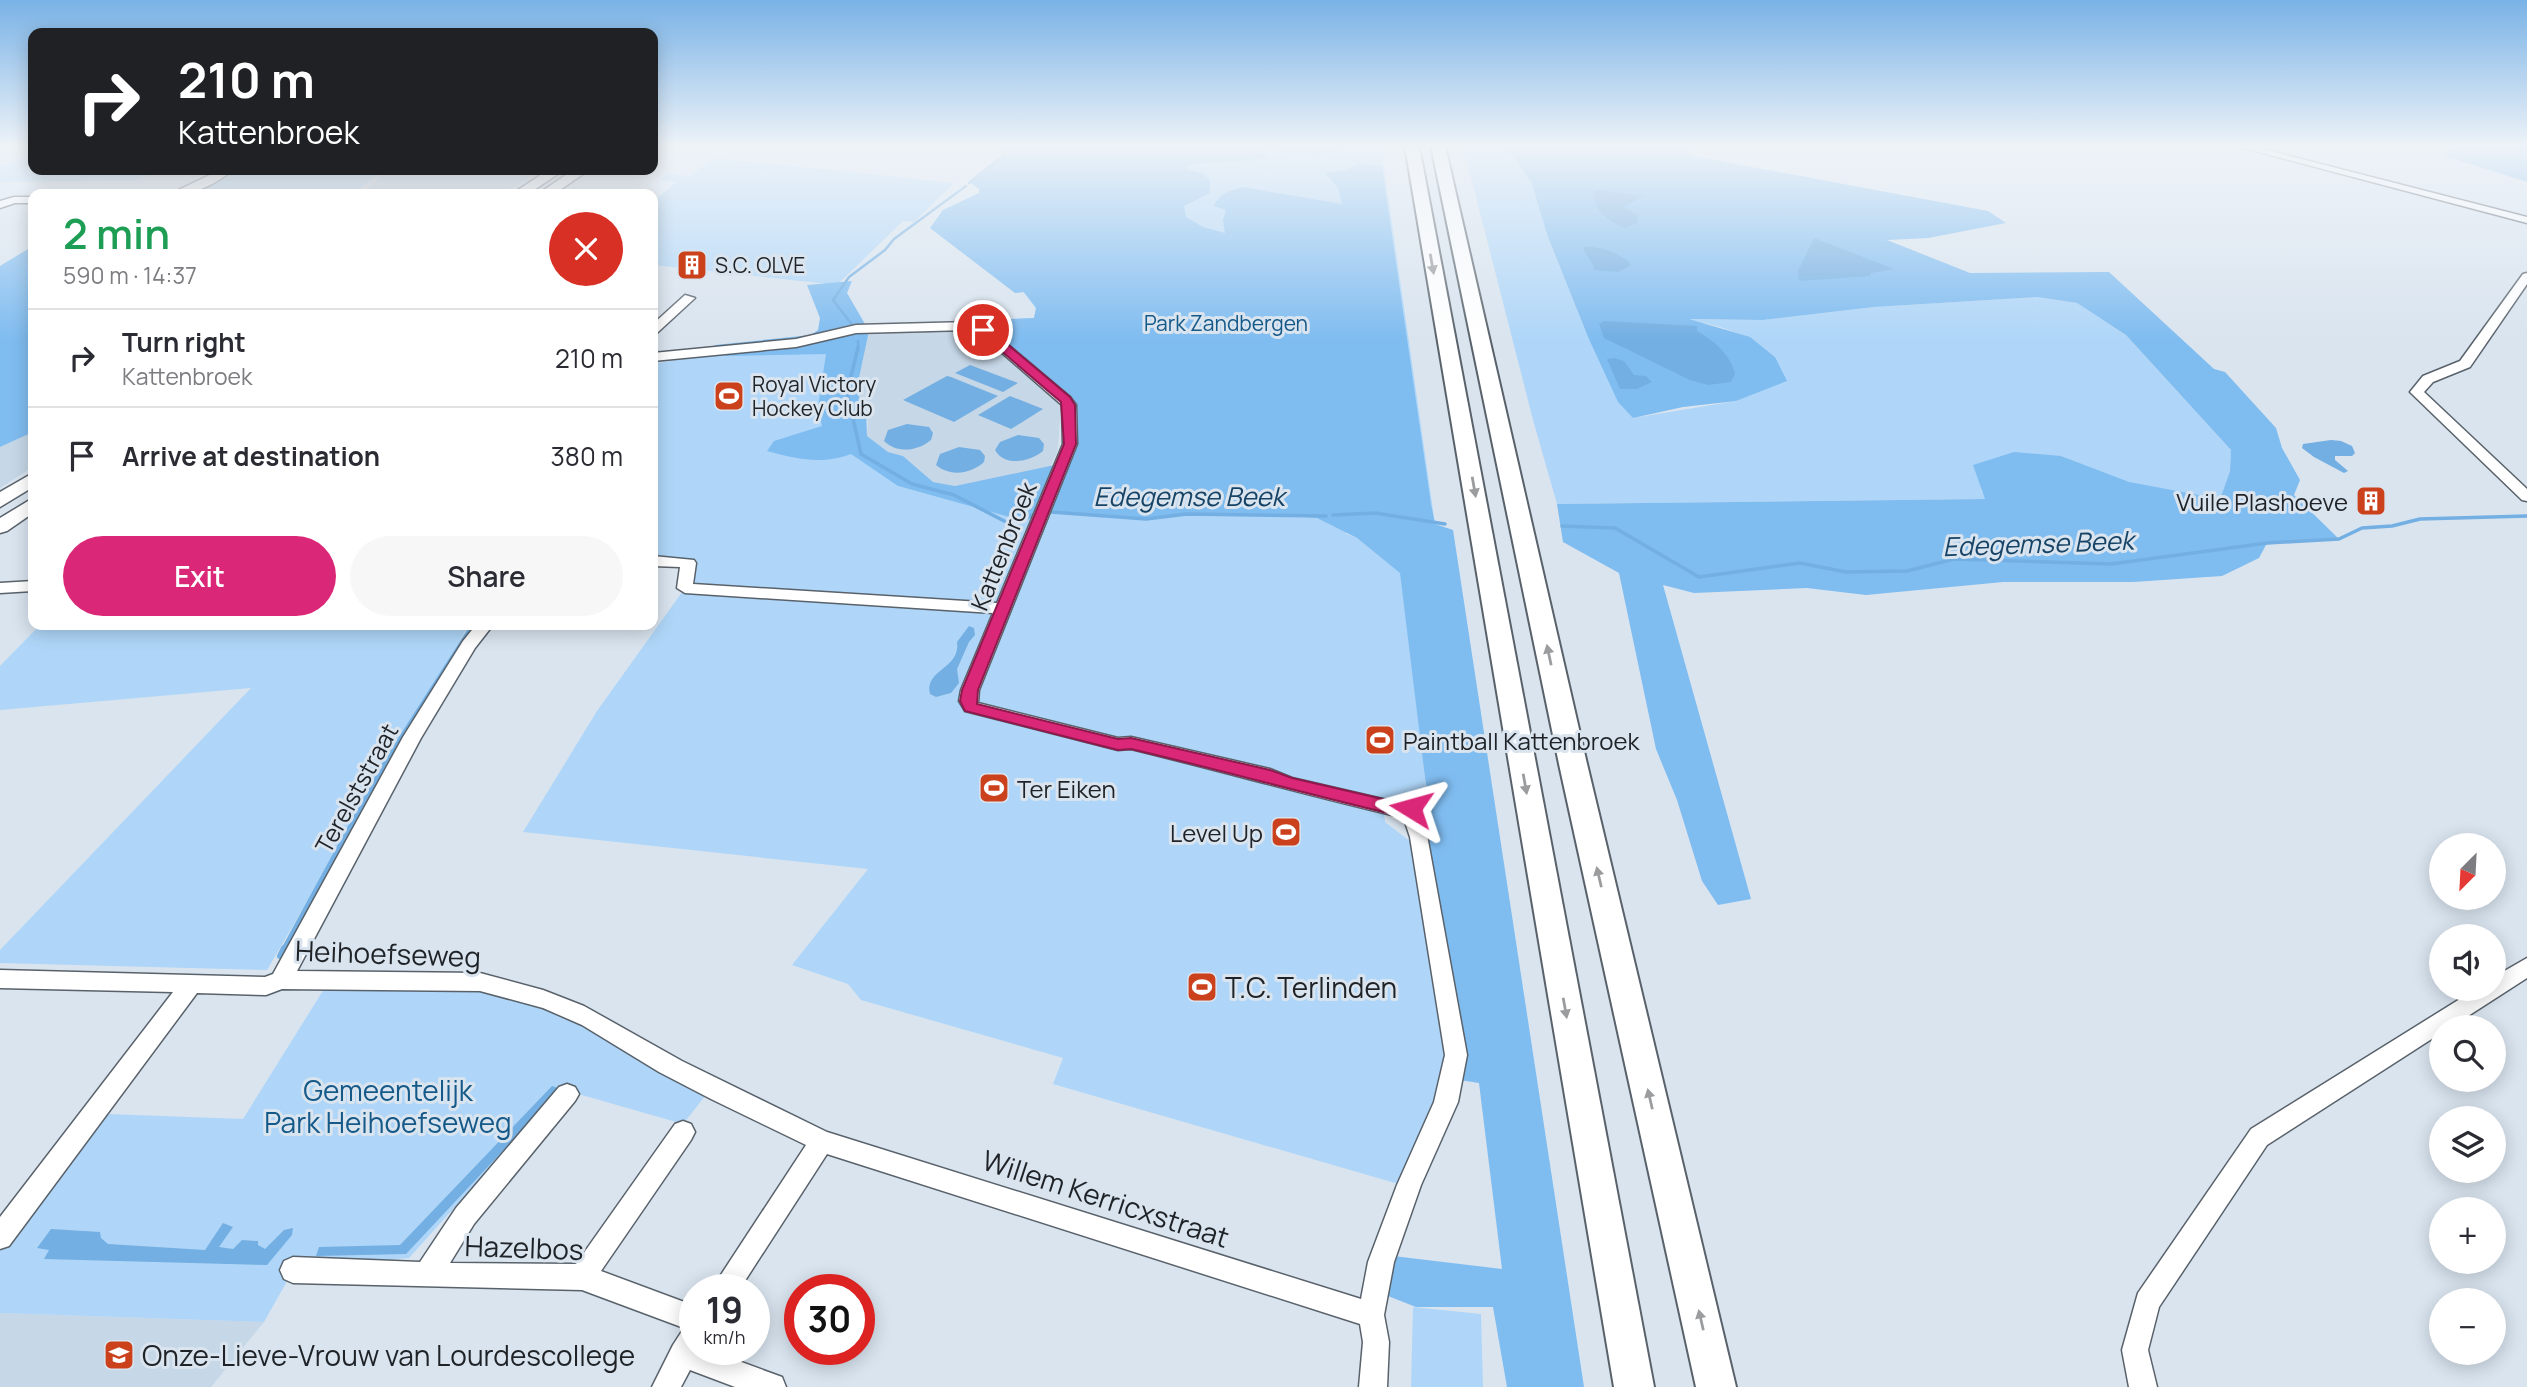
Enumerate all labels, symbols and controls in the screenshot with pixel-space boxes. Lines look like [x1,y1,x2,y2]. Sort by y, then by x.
text: 210 m [178,46,315,113]
icon: right [63,56,154,147]
text: Kattenbroek [178,110,359,154]
text: 2 min [63,204,170,262]
button: close [549,212,623,286]
building icon: S.C. OLVE [675,248,709,282]
place label: S.C. OLVE [715,251,805,279]
one-way arrow [1427,253,1438,275]
text: 590 m · 14:37 [63,259,197,291]
pin [953,300,1013,360]
park label: Park Zandbergen [1144,309,1308,337]
icon: arrive [964,311,1002,349]
text: Turn right [122,324,246,360]
icon: right [63,339,101,377]
text: 210 m [555,340,623,376]
text: Kattenbroek [122,360,252,392]
place label: Royal Victory Hockey Club [752,370,876,422]
sports icon: Royal Victory Hockey Club [712,379,746,413]
icon: arrive [63,437,101,475]
text: Arrive at destination [122,438,380,474]
text: 380 m [550,438,623,474]
street label: Kattenbroek [962,476,1044,615]
one-way arrow [1469,476,1480,498]
water label: Edegemse Beek [1094,478,1289,514]
building icon: Vuile Plashoeve [2354,484,2388,518]
place label: Vuile Plashoeve [2176,485,2348,518]
water label: Edegemse Beek [1942,522,2138,564]
button: Exit [63,536,336,616]
button: Share [350,536,623,616]
one-way arrow [1544,644,1555,666]
street label: Terelststraat [307,717,405,859]
sports icon: Paintball Kattenbroek [1363,723,1397,757]
place label: Paintball Kattenbroek [1403,724,1640,757]
sports icon: Ter Eiken [977,771,1011,805]
position arrow [1374,771,1448,845]
place label: Ter Eiken [1017,772,1116,805]
one-way arrow [1520,773,1531,795]
sports icon: Level Up [1269,815,1303,849]
place label: Level Up [1170,816,1263,849]
north arrow [2429,833,2506,910]
map controls [2429,833,2506,1365]
one-way arrow [1593,866,1604,888]
button: sound [2429,924,2506,1001]
street label: Heihoefseweg [294,931,482,975]
place label: T.C. Terlinden [1225,968,1397,1006]
sports icon: T.C. Terlinden [1185,970,1219,1004]
one-way arrow [1560,997,1571,1019]
button: search [2429,1015,2506,1092]
park label: Gemeentelijk Park Heihoefseweg [264,1071,512,1141]
one-way arrow [1644,1088,1655,1110]
button: layers [2429,1106,2506,1183]
street label: Willem Kerricxstraat [978,1140,1234,1256]
button: + [2429,1197,2506,1274]
street label: Hazelbos [464,1226,584,1268]
speed limit sign: 30 [784,1274,875,1365]
text: 19 [706,1286,743,1334]
button: − [2429,1288,2506,1365]
one-way arrow [1695,1309,1706,1331]
text: km/h [704,1325,745,1349]
place label: Onze-Lieve-Vrouw van Lourdescollege [142,1336,635,1374]
school or university icon: Onze-Lieve-Vrouw van Lourdescollege [102,1338,136,1372]

